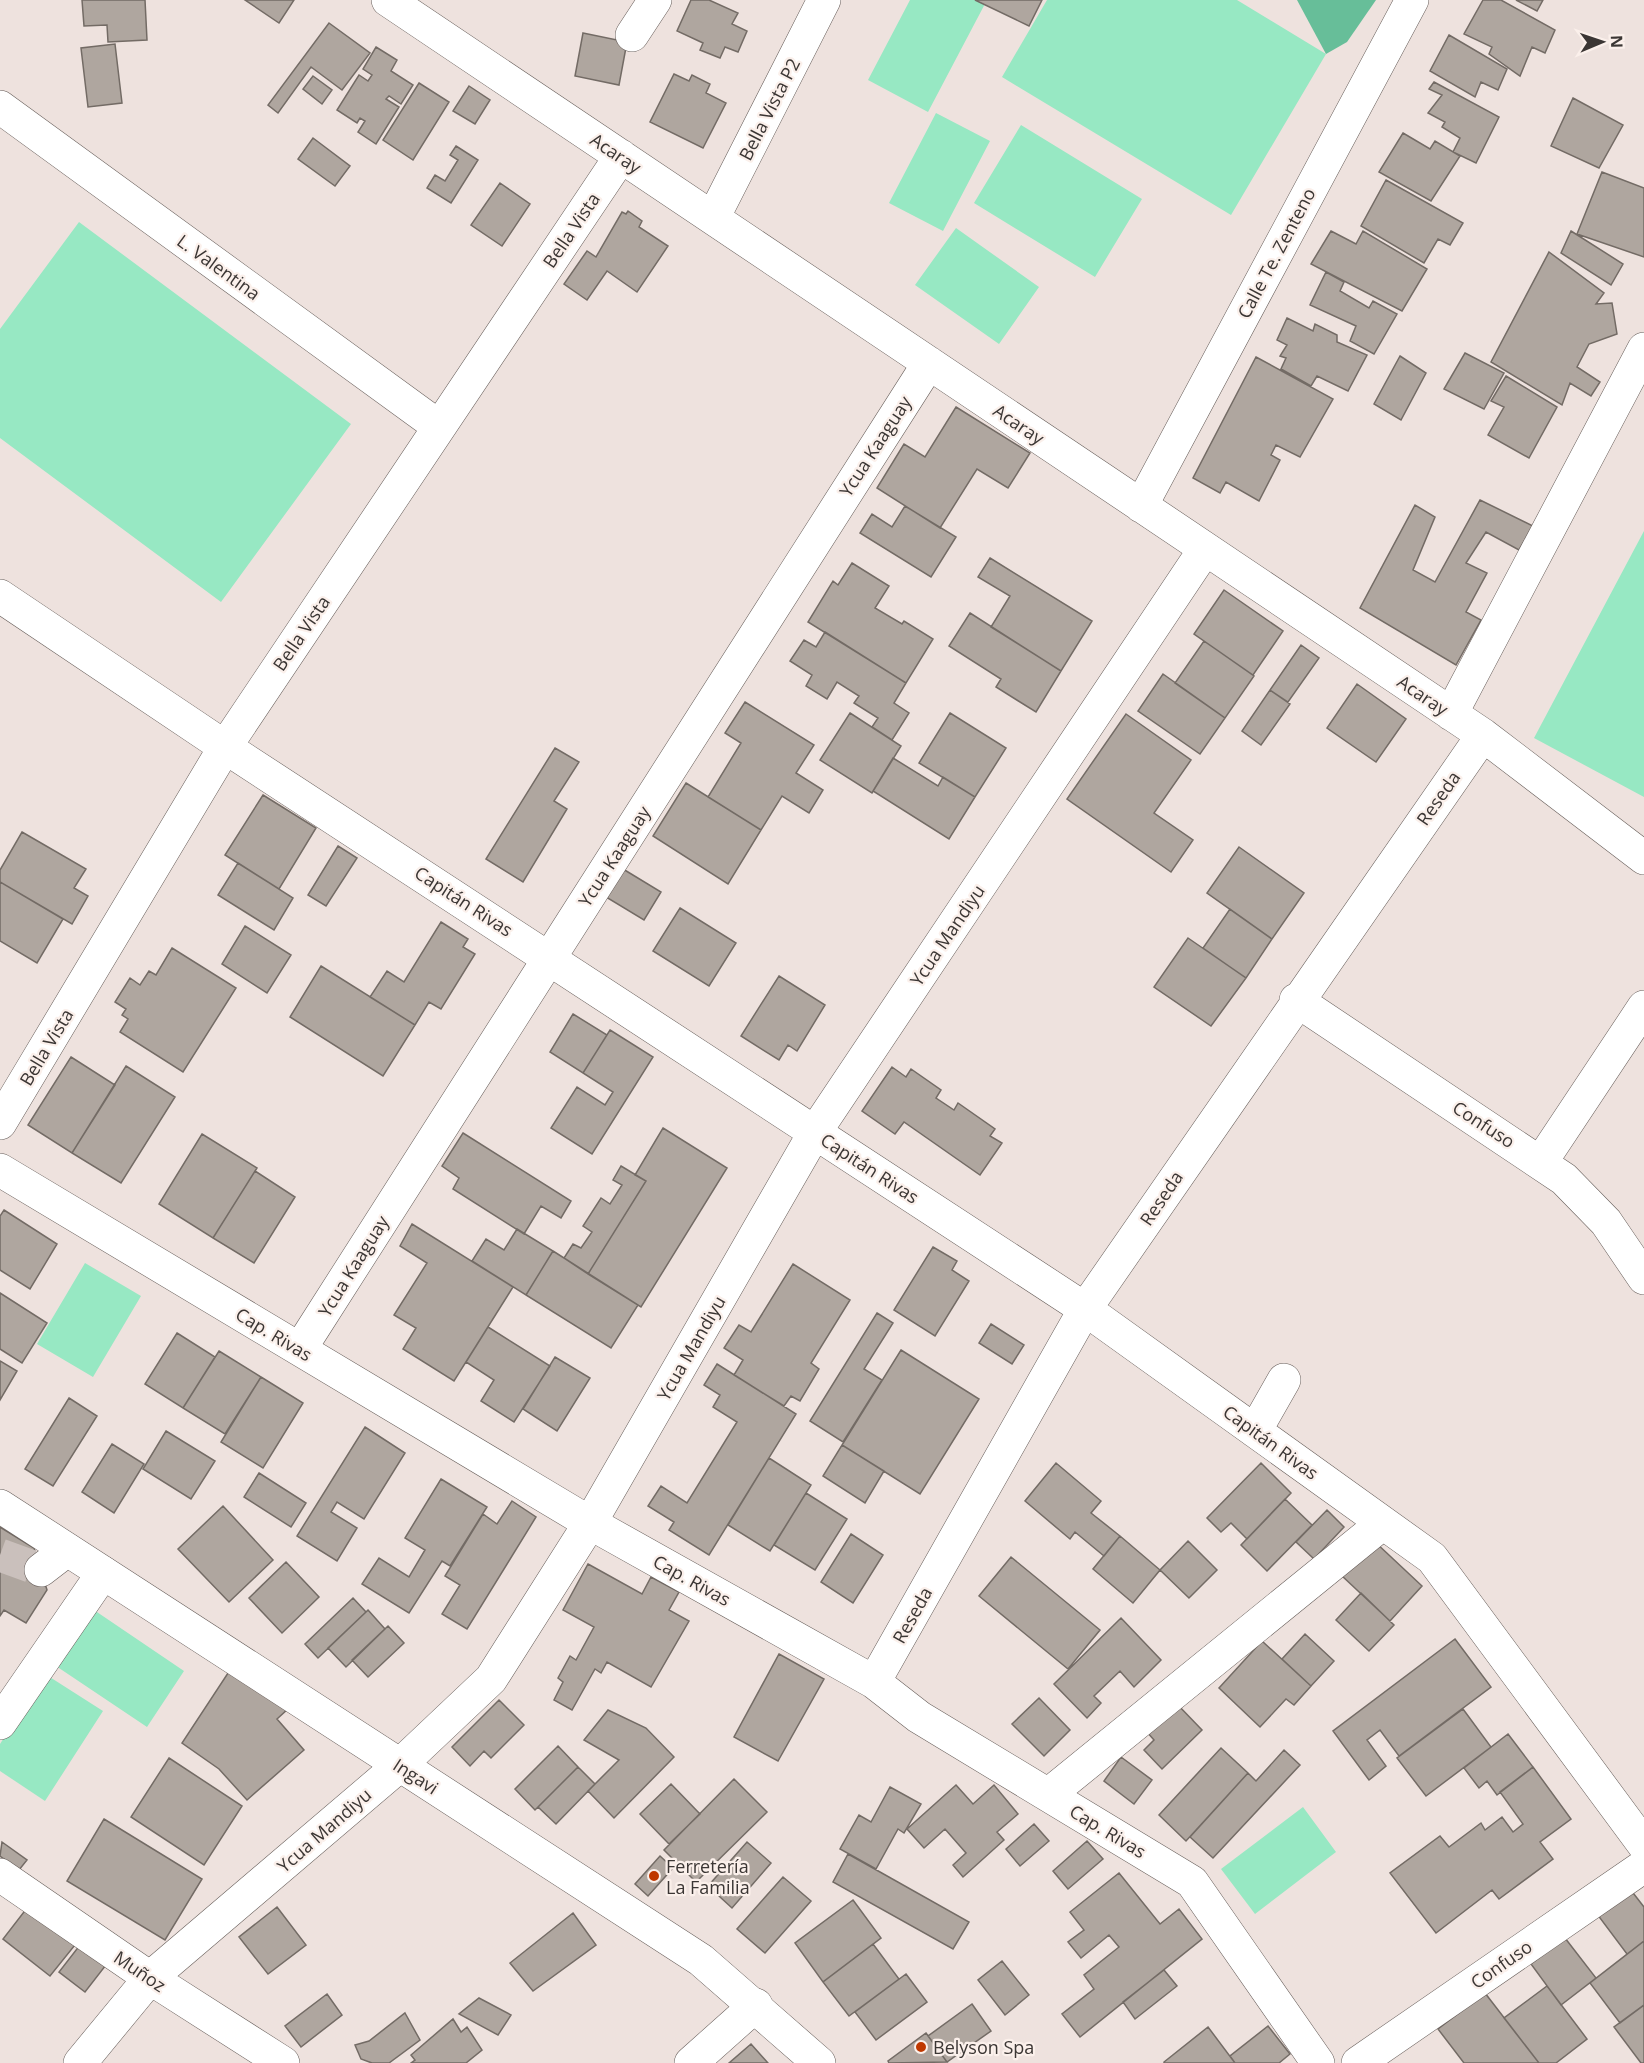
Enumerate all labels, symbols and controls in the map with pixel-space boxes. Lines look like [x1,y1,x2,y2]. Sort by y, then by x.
north arrow [1572,12,1632,72]
text: N [1606,35,1628,48]
street label: Bella Vista P2 [733,54,805,164]
street label: Acaray [586,127,647,179]
street label: Calle Te. Zenteno [1231,184,1321,322]
street label: Bella Vista [537,188,605,272]
street label: L. Valentina [173,229,265,305]
street label: Ycua Kaaguay [834,390,917,501]
street label: Acaray [989,398,1050,450]
street label: Bella Vista [267,591,335,675]
street label: Acaray [1393,669,1454,721]
street label: Reseda [1411,766,1465,830]
street label: Ycua Kaaguay [573,800,656,911]
street label: Capitán Rivas [410,860,518,942]
street label: Ycua Mandiyu [904,880,990,990]
street label: Bella Vista [14,1004,78,1090]
street label: Confuso [1448,1095,1520,1153]
street label: Capitán Rivas [816,1127,924,1209]
street label: Reseda [1134,1166,1188,1230]
street label: Ycua Kaaguay [312,1210,394,1321]
street label: Ycua Mandiyu [651,1291,731,1405]
street label: Cap. Rivas [231,1302,317,1366]
street label: Capitán Rivas [1219,1399,1323,1485]
street label: Cap. Rivas [649,1549,735,1611]
street label: Reseda [887,1583,937,1647]
street label: Ingavi [389,1752,443,1800]
street label: Ycua Mandiyu [272,1782,376,1878]
street label: Cap. Rivas [1065,1799,1151,1863]
place label: Ferretería La Familia [666,1854,750,1899]
marker: Ferretería La Familia [647,1869,661,1883]
street label: Confuso [1466,1934,1536,1994]
street label: Muñoz [109,1945,171,1997]
place label: Belyson Spa [933,2035,1034,2059]
marker: Belyson Spa [914,2040,928,2054]

